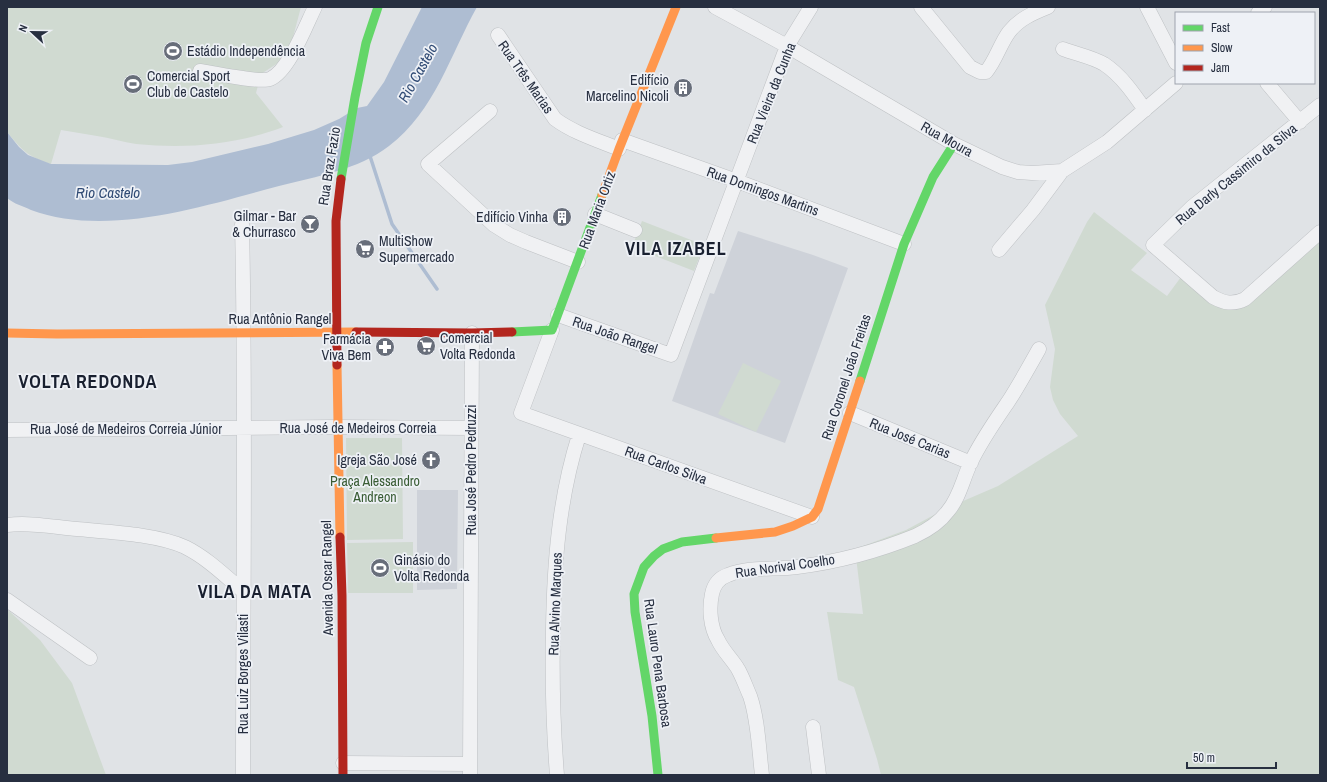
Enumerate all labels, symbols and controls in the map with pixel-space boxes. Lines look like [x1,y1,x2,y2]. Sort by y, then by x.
north arrow [12,12,52,52]
legend [1175,12,1315,84]
text: Fast [1211,20,1230,36]
text: N [15,23,30,34]
street label: Rua Três Marias [494,37,558,117]
water label: Rio Castelo [393,39,442,106]
street label: Rua Vieira da Cunha [742,39,800,146]
sports icon: Estádio Independência [162,40,184,62]
text: Slow [1211,40,1233,56]
place label: Estádio Independência [187,42,306,60]
text: Jam [1211,60,1230,76]
place label: Comercial Sport Club de Castelo [147,67,230,101]
place label: Edifício Marcelino Nicoli [586,71,669,105]
sports icon: Comercial Sport Club de Castelo [122,73,144,95]
building icon: Edifício Marcelino Nicoli [672,77,694,99]
street label: Rua Moura [918,117,977,161]
street label: Rua Darly Cassimiro da Silva [1172,119,1301,229]
street label: Rua Braz Fazio [314,125,344,207]
street label: Rua Domingos Martins [704,162,822,220]
street label: Rua Maria Ortiz [575,168,620,251]
water label: Rio Castelo [76,182,140,203]
building icon: Edifício Vinha [551,206,573,228]
place label: Gilmar - Bar & Churrasco [232,207,296,241]
place label: Edifício Vinha [476,208,549,226]
bar icon: Gilmar - Bar & Churrasco [299,213,321,235]
place label: MultiShow Supermercado [379,232,454,266]
district label: VILA IZABEL [625,236,727,261]
supermarket icon: MultiShow Supermercado [354,238,376,260]
street label: Rua Antônio Rangel [229,310,331,328]
street label: Rua Coronel João Freitas [817,311,875,442]
street label: Rua João Rangel [570,312,660,358]
place label: Comercial Volta Redonda [440,329,516,363]
place label: Farmácia Viva Bem [321,330,372,364]
supermarket icon: Comercial Volta Redonda [415,335,437,357]
pharmacy icon: Farmácia Viva Bem [374,336,396,358]
district label: VOLTA REDONDA [18,369,158,394]
street label: Rua José Pedro Pedruzzi [462,405,480,535]
street label: Rua José Carias [867,414,953,462]
street label: Rua José de Medeiros Correia [280,419,437,437]
street label: Rua José de Medeiros Correia Júnior [30,420,222,438]
street label: Rua Carlos Silva [622,442,710,488]
church icon: Igreja São José [420,449,442,471]
place label: Igreja São José [337,451,417,469]
park label: Praça Alessandro Andreon [330,472,420,506]
street label: Avenida Oscar Rangel [317,520,337,637]
street label: Rua Norival Coelho [734,550,836,582]
place label: Ginásio do Volta Redonda [394,551,470,585]
street label: Rua Alvino Marques [544,552,566,656]
sports icon: Ginásio do Volta Redonda [369,557,391,579]
district label: VILA DA MATA [198,579,312,604]
street label: Rua Lauro Pena Barbosa [640,598,676,729]
street label: Rua Luiz Borges Vilasti [234,614,252,734]
scale bar [1187,744,1276,770]
text: 50 m [1193,750,1215,766]

